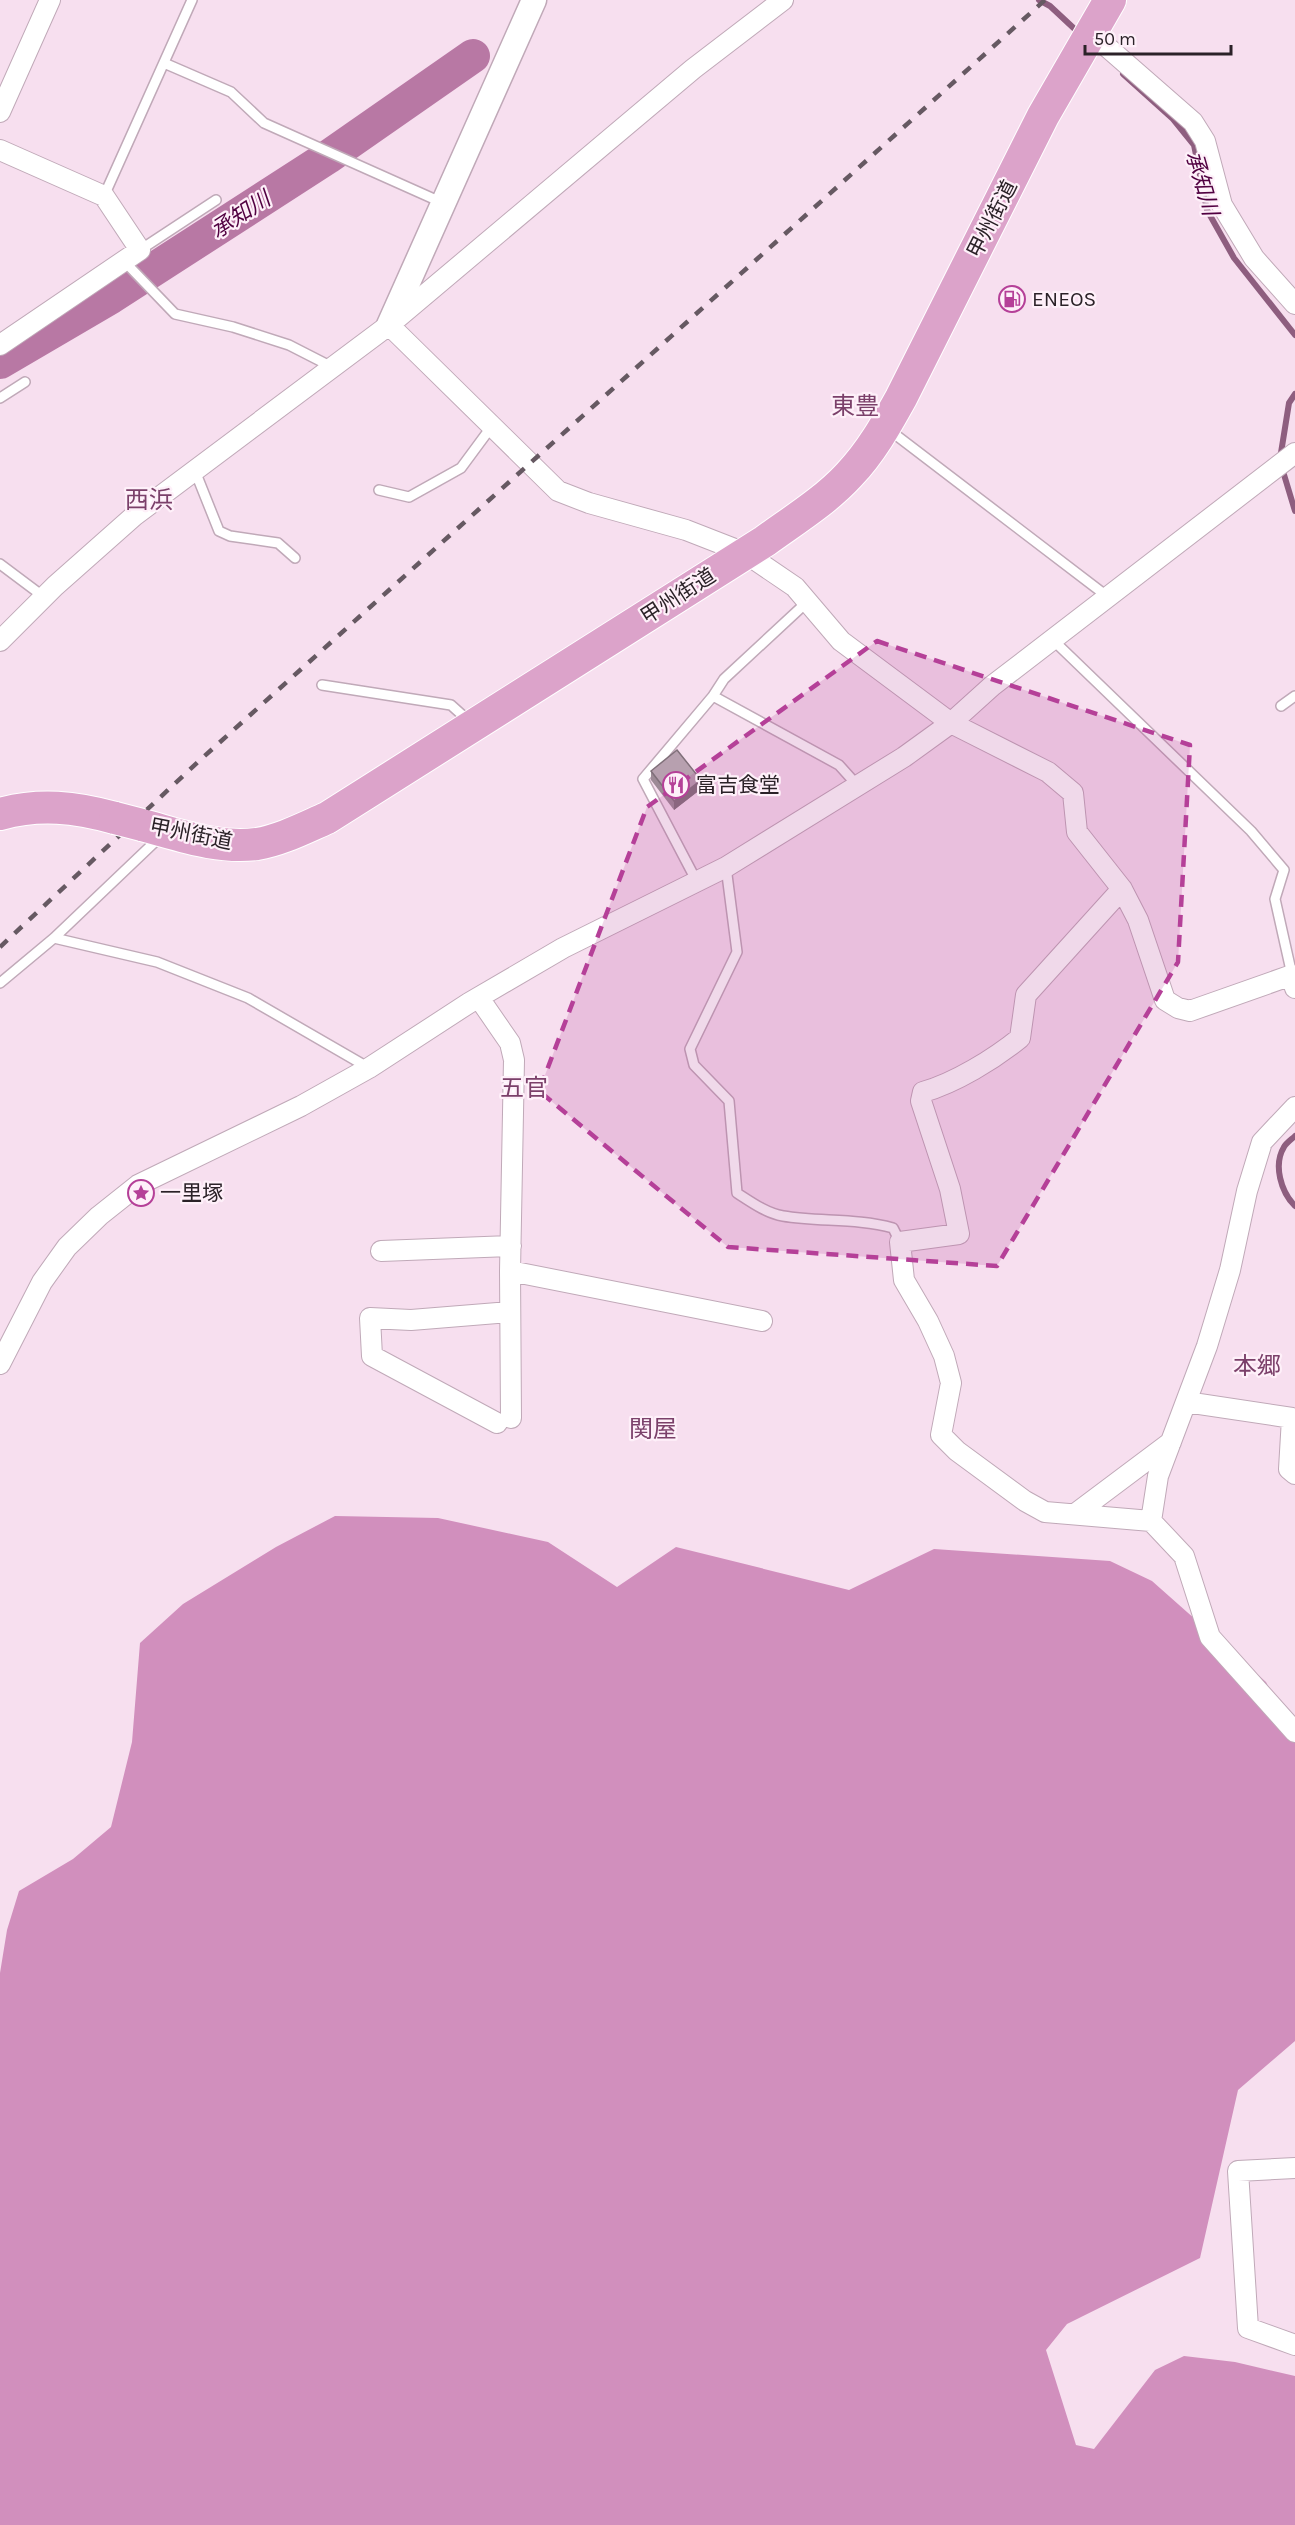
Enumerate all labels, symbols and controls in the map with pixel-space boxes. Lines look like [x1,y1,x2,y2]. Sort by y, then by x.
scale bar [1085,18,1230,56]
text: 50 m [1094,28,1136,50]
water label: 承知川 [1180,148,1224,220]
street label: 甲州街道 [962,176,1022,262]
water label: 承知川 [206,185,277,244]
fuel station icon: ENEOS [997,284,1027,314]
place label: ENEOS [1032,287,1096,311]
district label: 東豊 [831,392,879,420]
district label: 西浜 [125,486,173,514]
street label: 甲州街道 [636,563,720,629]
restaurant icon: 富吉食堂 [661,770,691,800]
place label: 富吉食堂 [696,773,780,797]
street label: 甲州街道 [147,814,235,854]
district label: 五官 [500,1074,548,1102]
place icon: 一里塚 [126,1178,156,1208]
place label: 一里塚 [160,1181,223,1205]
district label: 本郷 [1233,1352,1281,1380]
district label: 関屋 [629,1415,677,1443]

